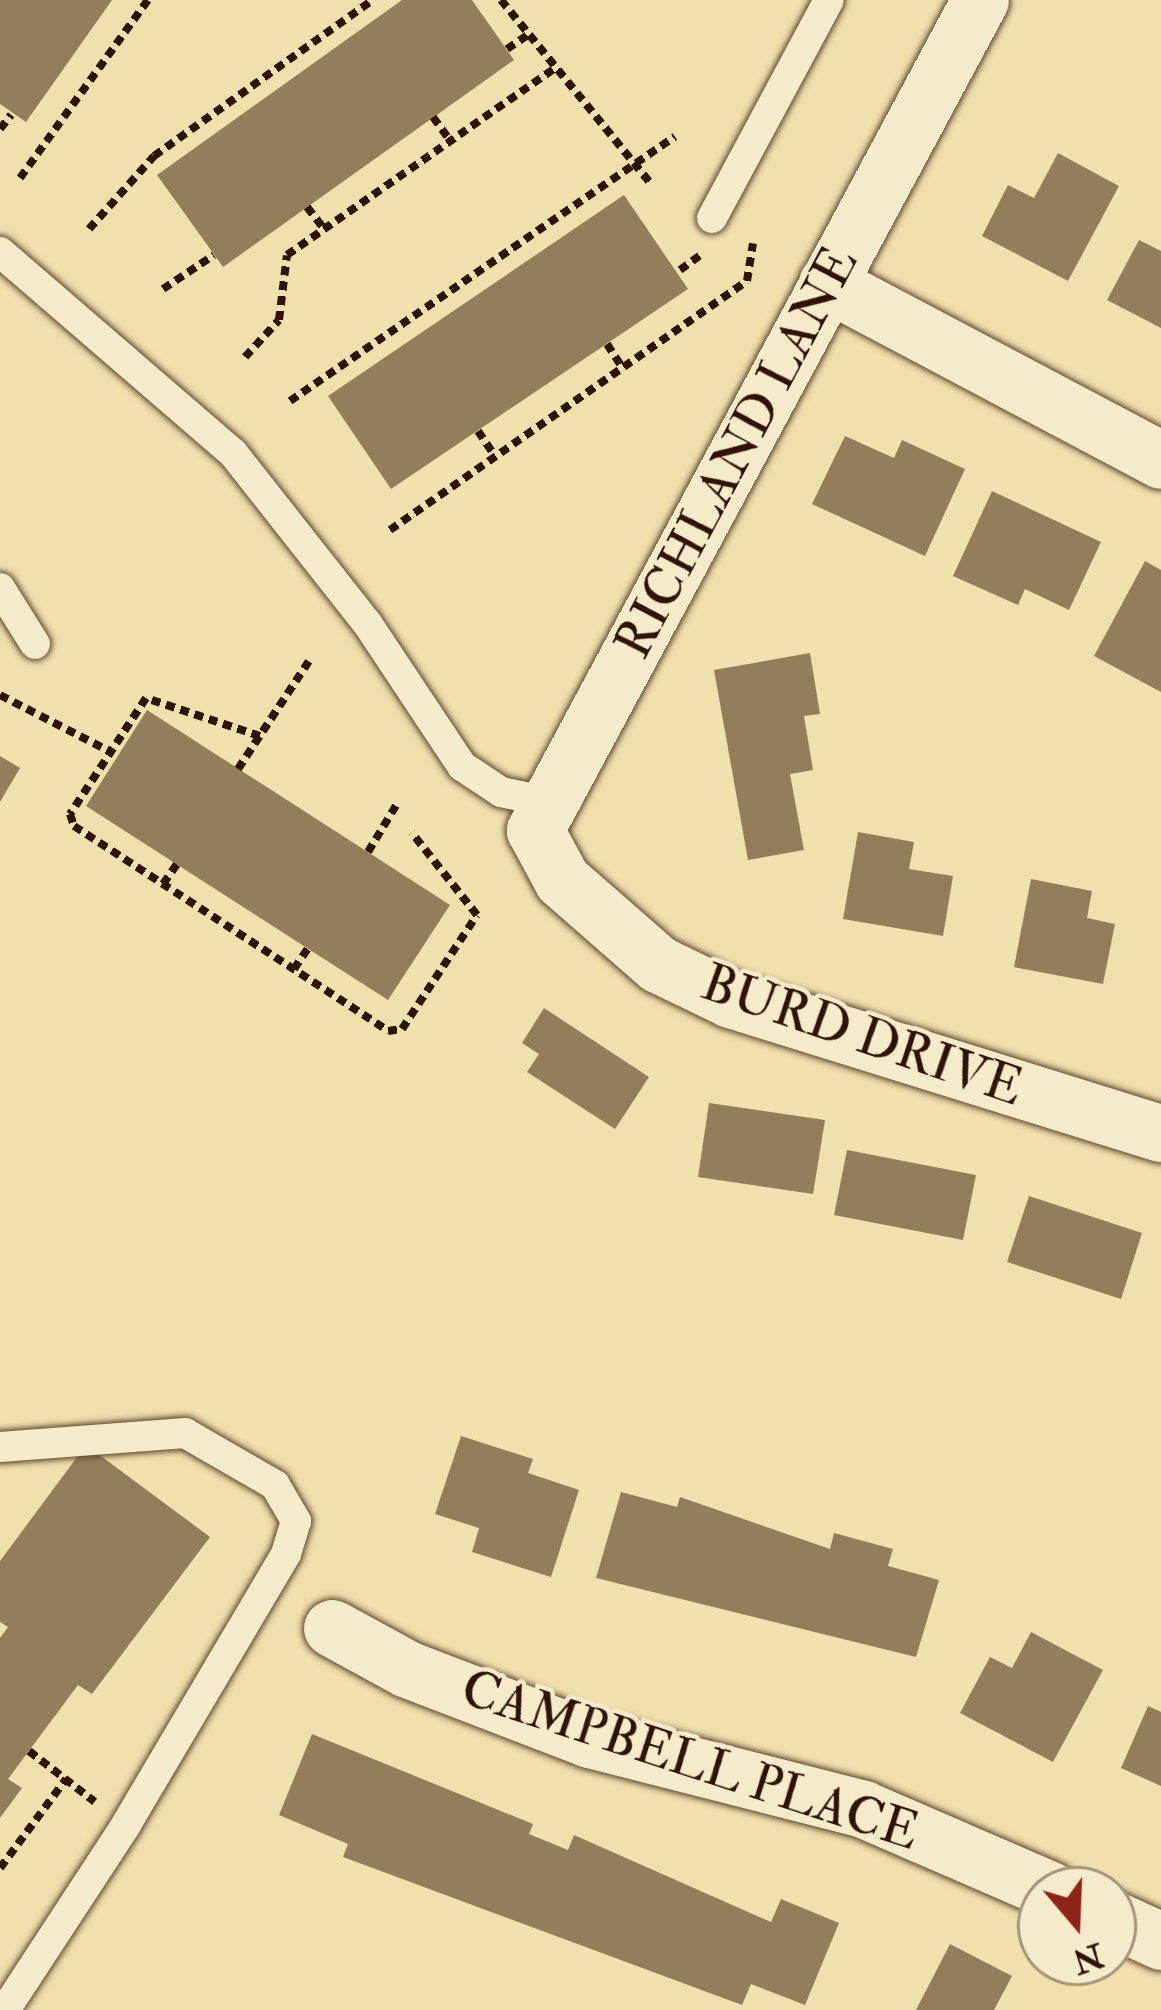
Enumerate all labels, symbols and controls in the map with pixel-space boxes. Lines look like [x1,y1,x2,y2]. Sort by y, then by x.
street label: RICHLAND LANE [603,237,871,669]
street label: BURD DRIVE [694,952,1030,1120]
street label: CAMPBELL PLACE [454,1658,926,1864]
north arrow [1017,1866,1137,1986]
text: N [1067,1933,1109,1982]

